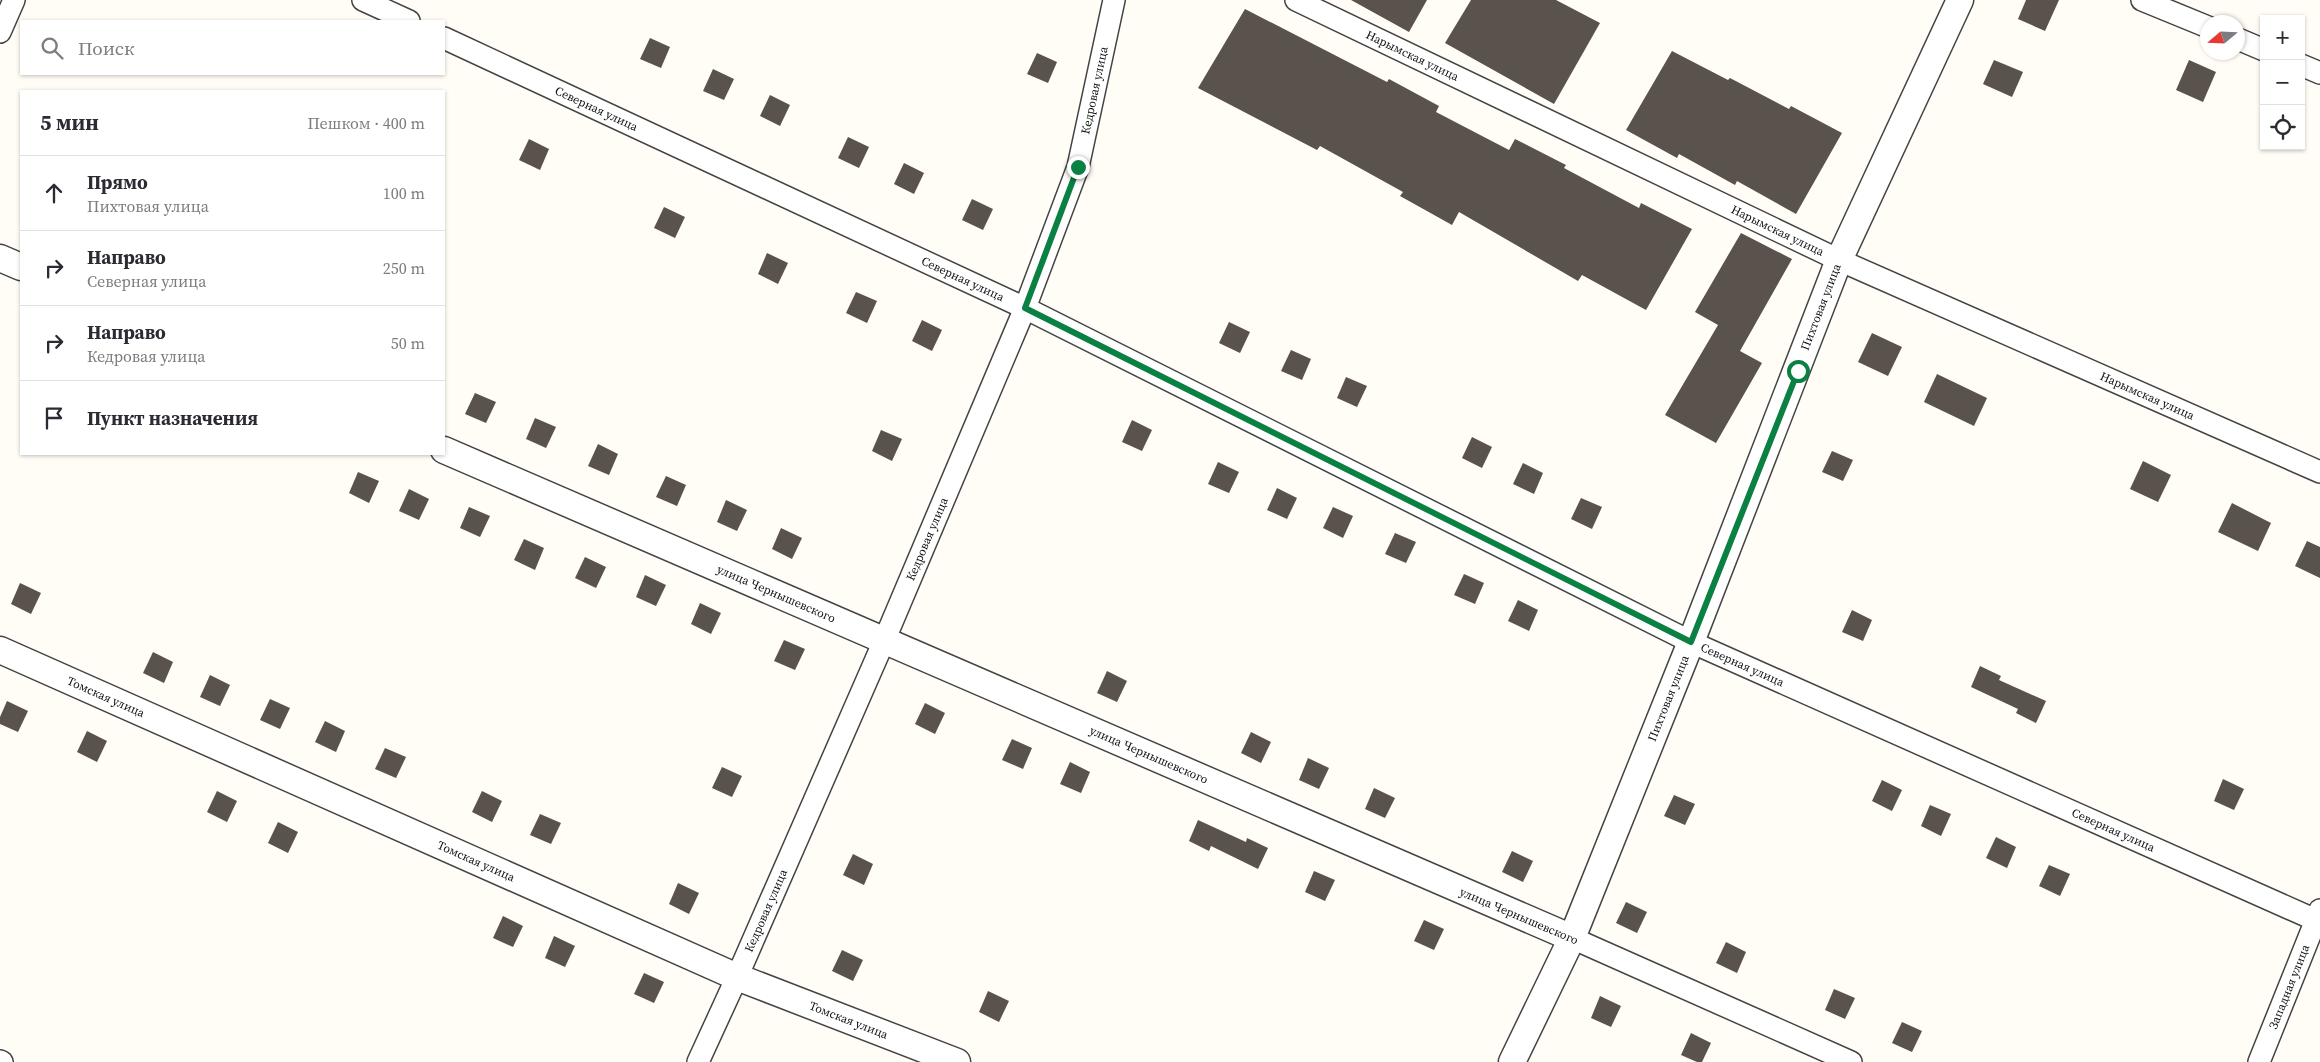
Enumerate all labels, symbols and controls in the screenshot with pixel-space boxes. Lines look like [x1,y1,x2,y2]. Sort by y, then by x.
north arrow [2200,15,2245,60]
map controls [2260,15,2305,150]
button: + [2260,15,2305,60]
search box [20,20,445,75]
street label: Нарымская улица [1363,27,1462,85]
icon: search [38,34,66,62]
text: Поиск [78,35,135,61]
street label: Кедровая улица [1077,44,1112,135]
button: − [2260,60,2305,105]
street label: Северная улица [552,83,641,135]
button: locate [2260,105,2305,150]
text: 5 мин [40,108,99,137]
text: Пешком · 400 m [307,112,425,134]
route end [1067,156,1090,179]
text: Прямо [87,169,148,195]
icon: ahead [40,179,68,207]
text: 100 m [383,182,425,204]
text: Пихтовая улица [87,195,209,217]
street label: Нарымская улица [1728,202,1828,260]
text: Направо [87,244,166,270]
street label: Северная улица [919,253,1008,306]
icon: right [40,254,68,282]
text: 250 m [383,257,425,279]
street label: Пихтовая улица [1797,261,1845,353]
text: Северная улица [87,270,206,292]
text: Направо [87,319,166,345]
icon: right [40,329,68,357]
text: 50 m [391,332,425,354]
text: Кедровая улица [87,345,206,367]
route start [1787,360,1810,383]
street label: Нарымская улица [2098,368,2198,424]
icon: arrive [40,404,68,432]
text: Пункт назначения [87,405,258,431]
street label: Кедровая улица [902,494,952,583]
street label: улица Чернышевского [714,561,838,627]
street label: Северная улица [1698,639,1787,691]
street label: Пихтовая улица [1644,652,1693,744]
street label: Томская улица [65,673,148,722]
street label: улица Чернышевского [1087,722,1211,788]
street label: Северная улица [2069,804,2158,856]
street label: Томская улица [435,837,518,886]
street label: Кедровая улица [741,866,792,955]
street label: улица Чернышевского [1457,884,1581,948]
street label: Западная улица [2265,941,2314,1031]
street label: Томская улица [807,998,891,1043]

